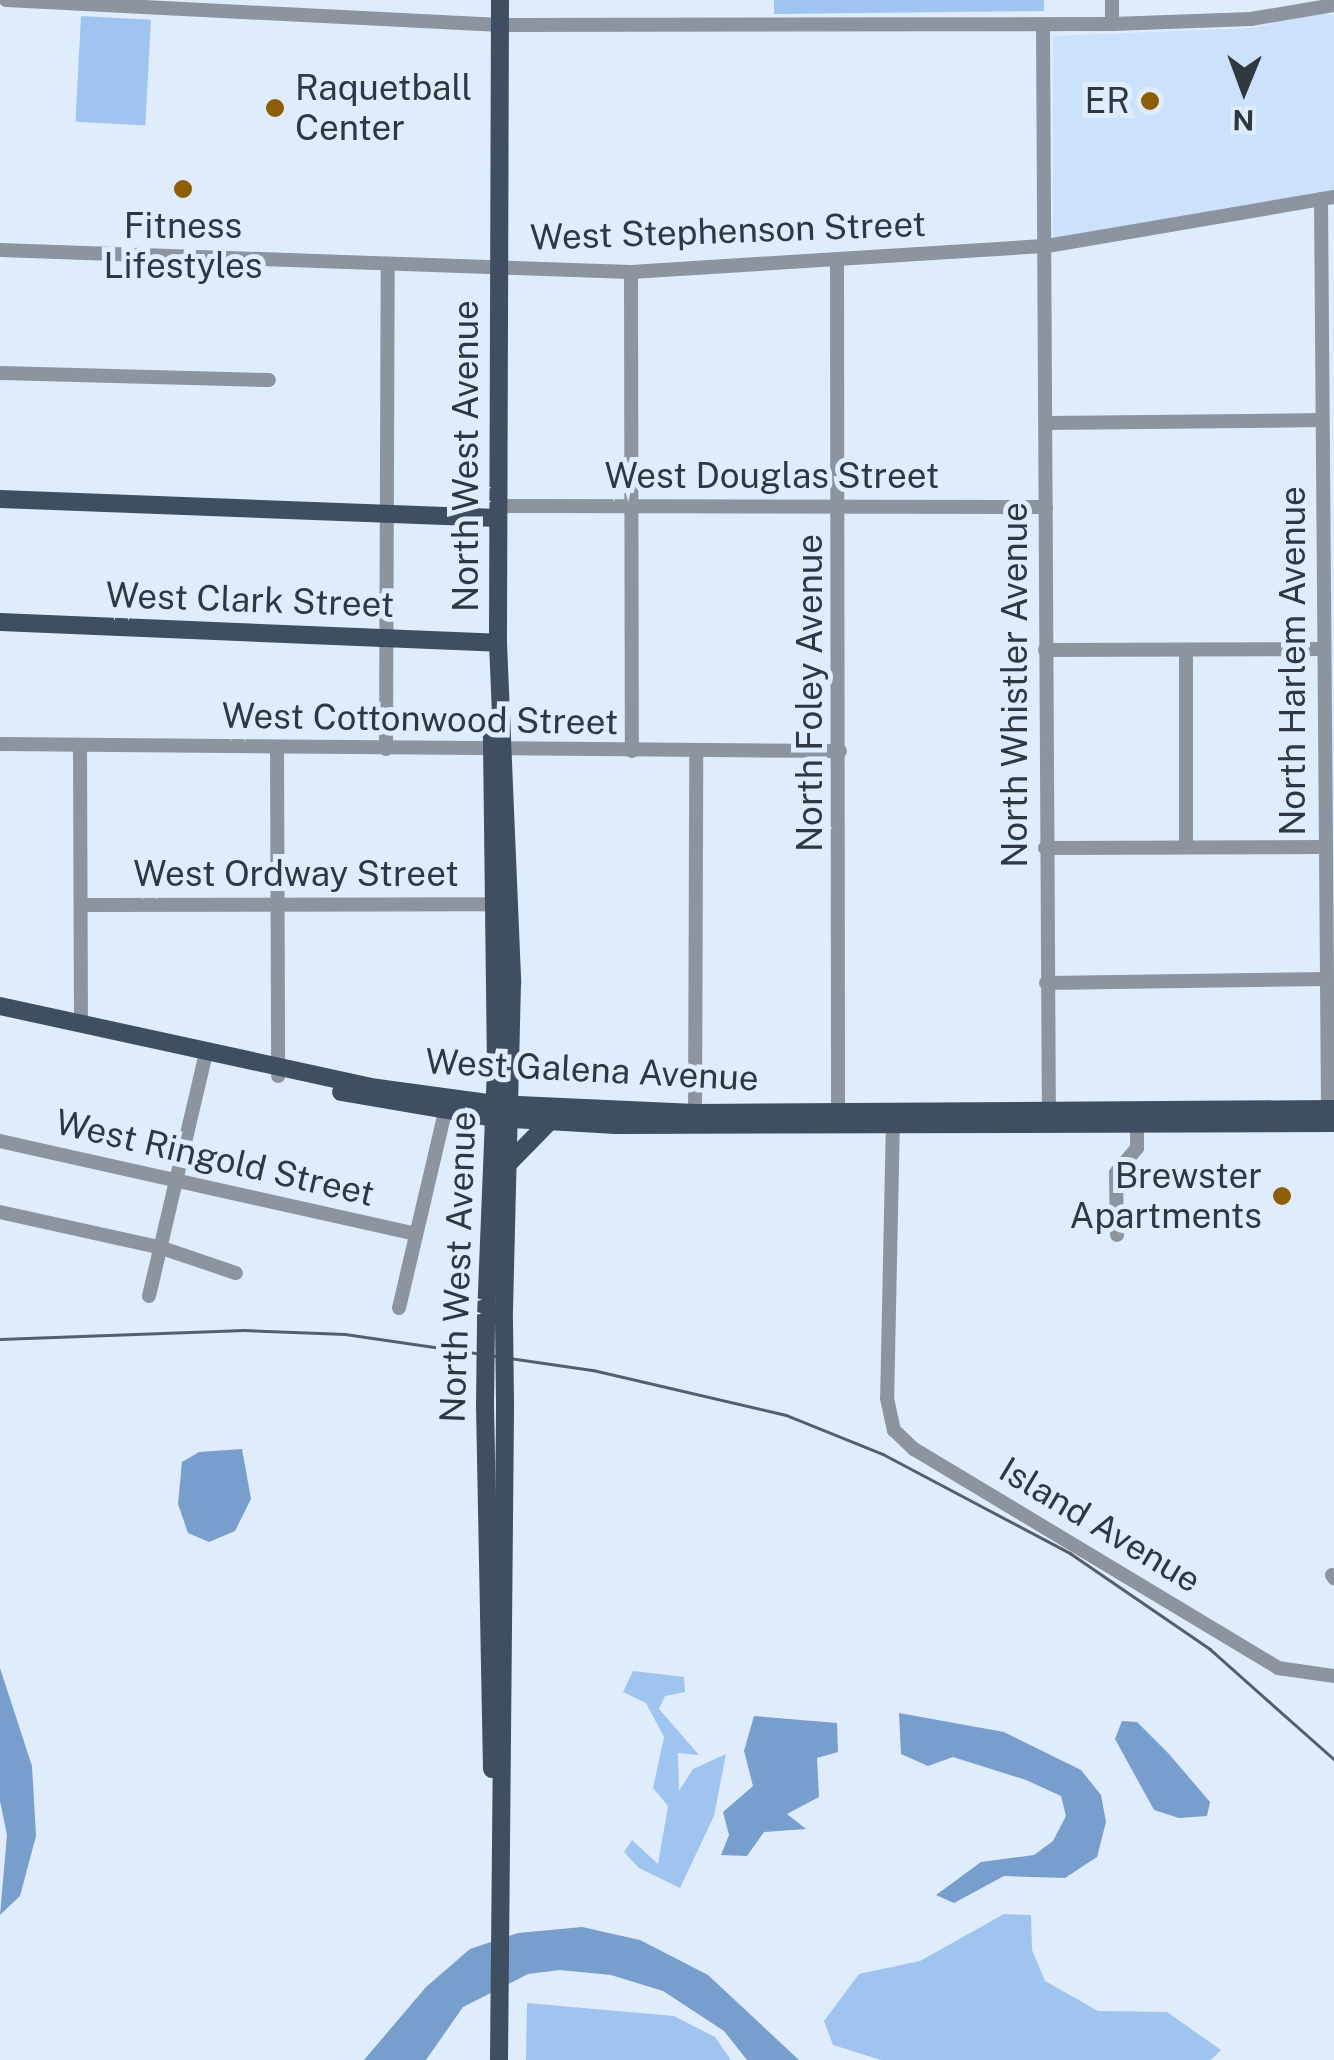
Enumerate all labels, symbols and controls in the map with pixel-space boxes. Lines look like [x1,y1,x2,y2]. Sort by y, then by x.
north arrow [1194,40,1294,140]
place label: Raquetball Center [295,67,472,149]
place label: ER [1084,80,1130,122]
marker: ER [1139,90,1161,112]
marker: Raquetball Center [264,97,286,119]
text: N [1232,104,1255,137]
marker: Fitness Lifestyles [172,178,194,200]
street label: West Stephenson Street [529,203,927,259]
place label: Fitness Lifestyles [103,205,263,287]
street label: North West Avenue [445,300,487,612]
street label: West Douglas Street [604,455,940,497]
street label: North Harlem Avenue [1272,486,1314,836]
street label: North Whistler Avenue [994,502,1036,868]
street label: North Foley Avenue [789,534,831,852]
street label: West Clark Street [105,574,395,626]
street label: West Cottonwood Street [221,695,619,743]
street label: West Ordway Street [133,853,459,895]
street label: West Galena Avenue [424,1040,760,1100]
street label: West Ringold Street [52,1101,378,1215]
street label: North West Avenue [432,1110,484,1424]
place label: Brewster Apartments [1070,1155,1262,1237]
marker: Brewster Apartments [1271,1185,1293,1207]
street label: Island Avenue [992,1448,1208,1602]

